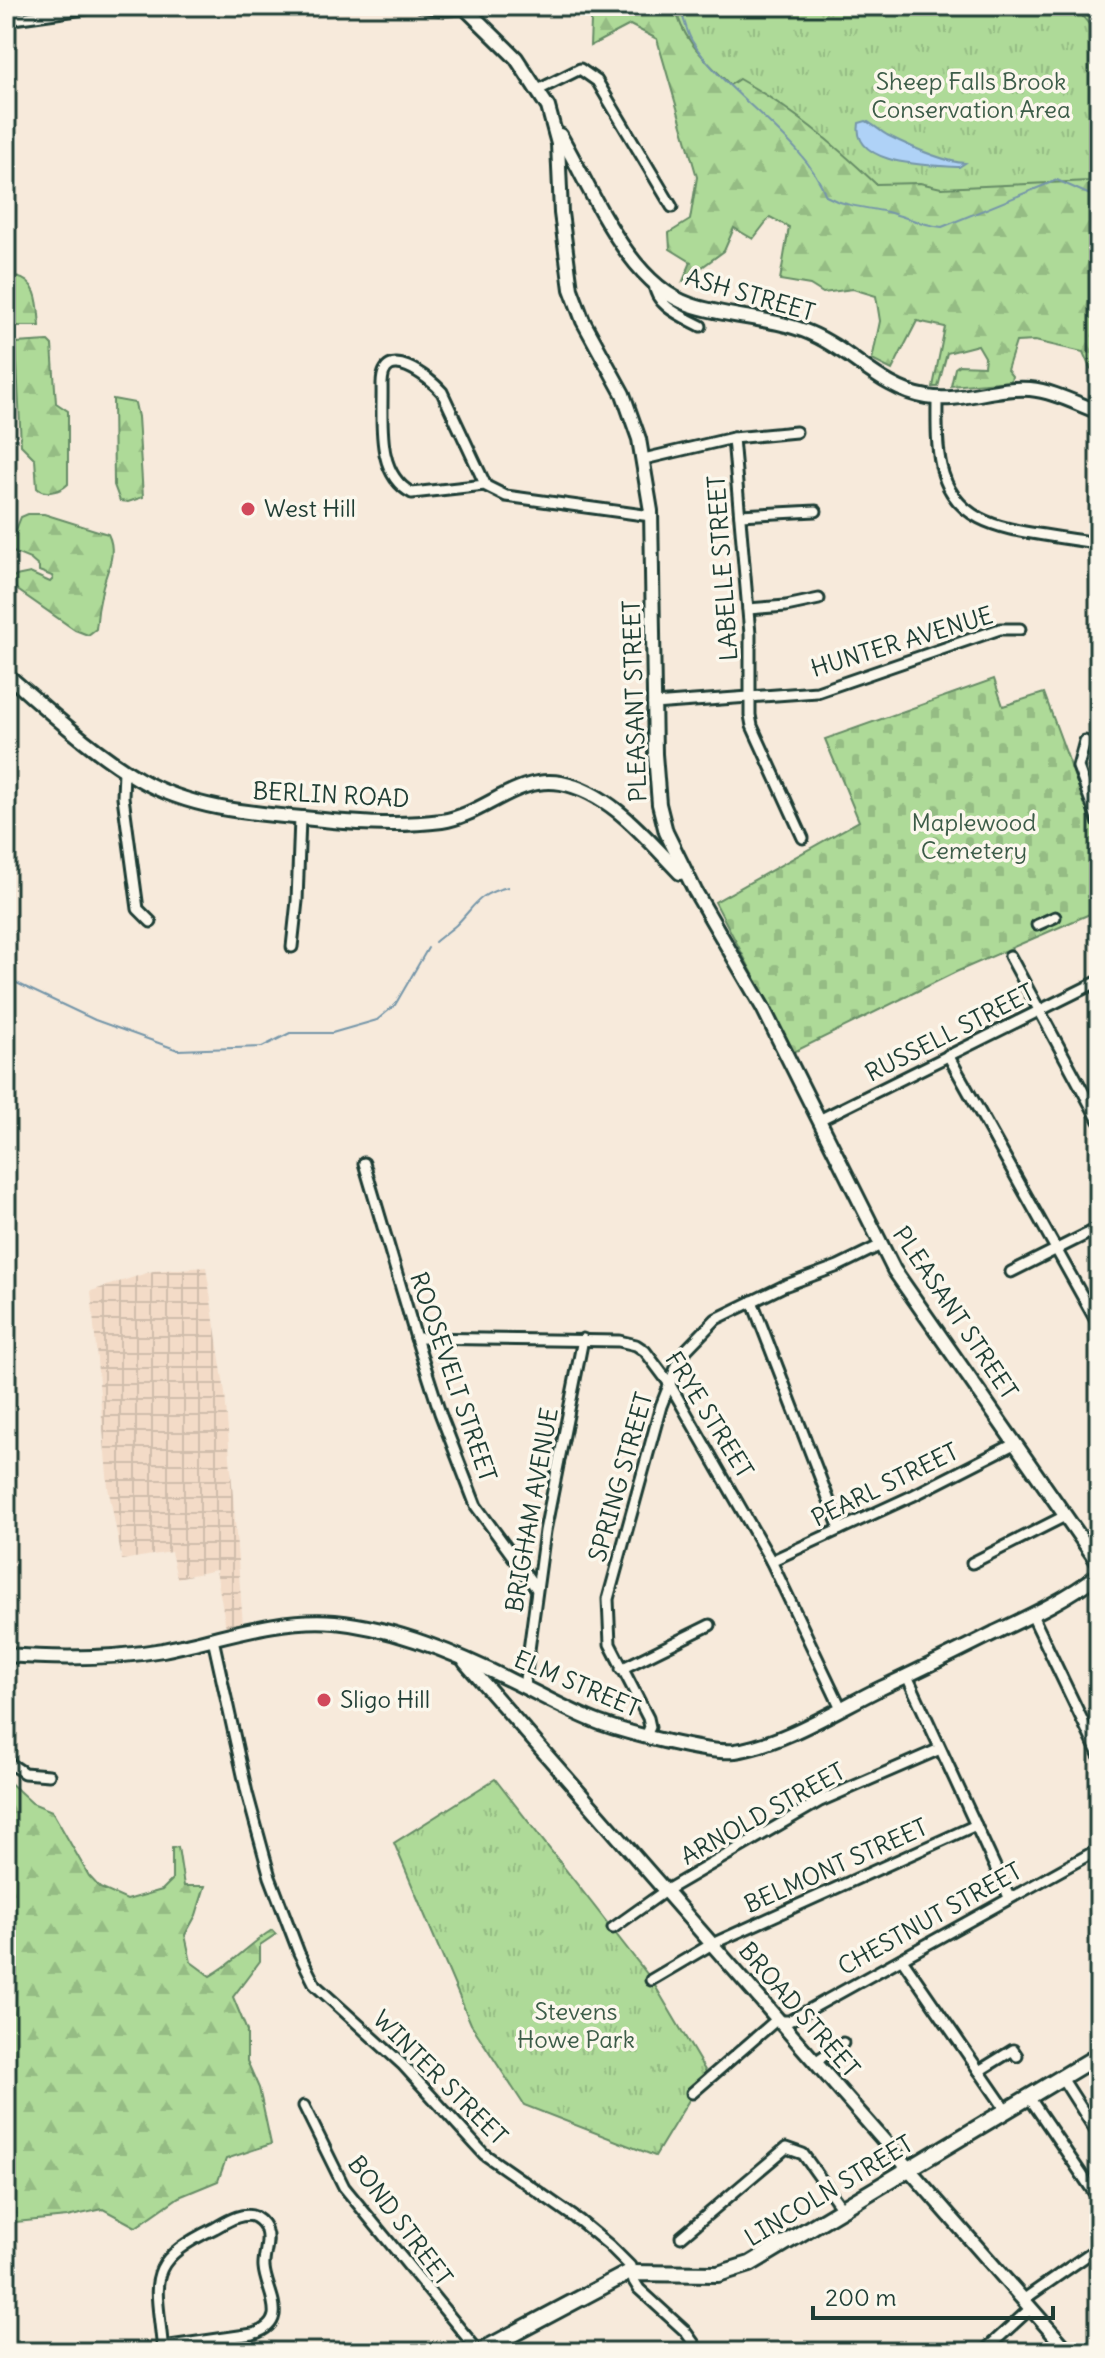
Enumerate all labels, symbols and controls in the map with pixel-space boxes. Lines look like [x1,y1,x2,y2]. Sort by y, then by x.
park label: Sheep Falls Brook Conservation Area [871,66,1071,124]
street label: ASH STREET [682,261,819,327]
street label: LABELLE STREET [701,474,743,662]
place label: West Hill [264,493,356,523]
marker: West Hill [239,500,257,518]
street label: PLEASANT STREET [615,599,653,803]
street label: HUNTER AVENUE [807,599,996,683]
street label: BERLIN ROAD [252,775,410,813]
park label: Maplewood Cemetery [912,807,1036,865]
street label: RUSSELL STREET [860,977,1039,1088]
street label: PLEASANT STREET [887,1220,1025,1405]
street label: ROOSEVELT STREET [404,1268,504,1485]
street label: FRYE STREET [659,1346,761,1483]
street label: SPRING STREET [582,1389,659,1565]
street label: BRIGHAM AVENUE [498,1405,564,1614]
street label: PEARL STREET [806,1436,963,1533]
street label: ELM STREET [510,1643,645,1723]
place label: Sligo Hill [340,1684,430,1714]
marker: Sligo Hill [315,1691,333,1709]
street label: ARNOLD STREET [675,1756,850,1871]
street label: BELMONT STREET [739,1811,932,1919]
street label: CHESTNUT STREET [832,1855,1027,1981]
street label: BROAD STREET [733,1936,867,2083]
park label: Stevens Howe Park [517,1996,635,2054]
street label: WINTER STREET [367,2004,514,2151]
street label: LINCOLN STREET [739,2128,918,2252]
street label: BOND STREET [342,2149,460,2291]
scale bar [813,2270,1053,2320]
text: 200 m [825,2282,897,2312]

